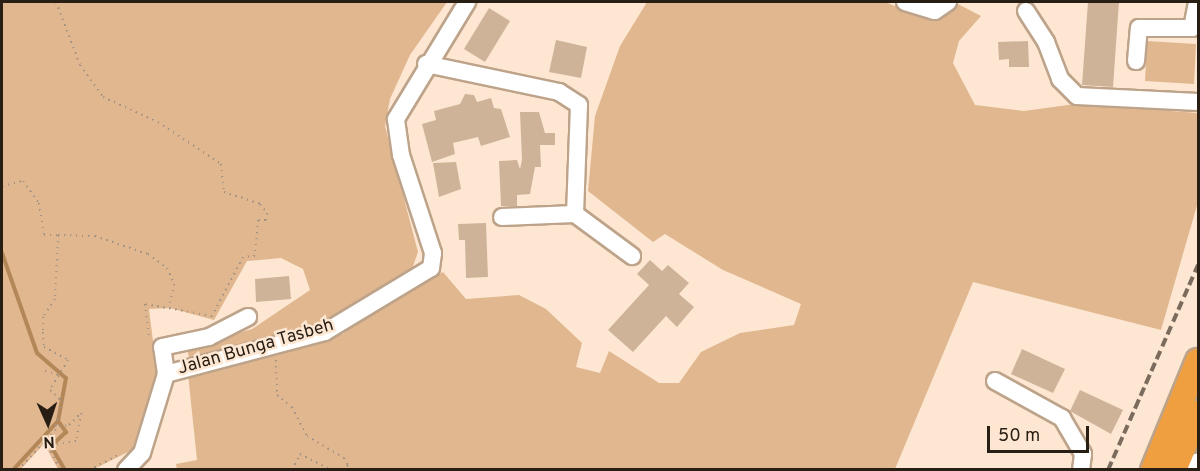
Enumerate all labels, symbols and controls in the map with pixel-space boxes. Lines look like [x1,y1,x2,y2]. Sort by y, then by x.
street label: Jalan Bunga Tasbeh [175,315,337,381]
north arrow [18,393,78,453]
scale bar [990,414,1092,452]
text: 50 m [998,425,1040,448]
text: N [43,431,55,451]

